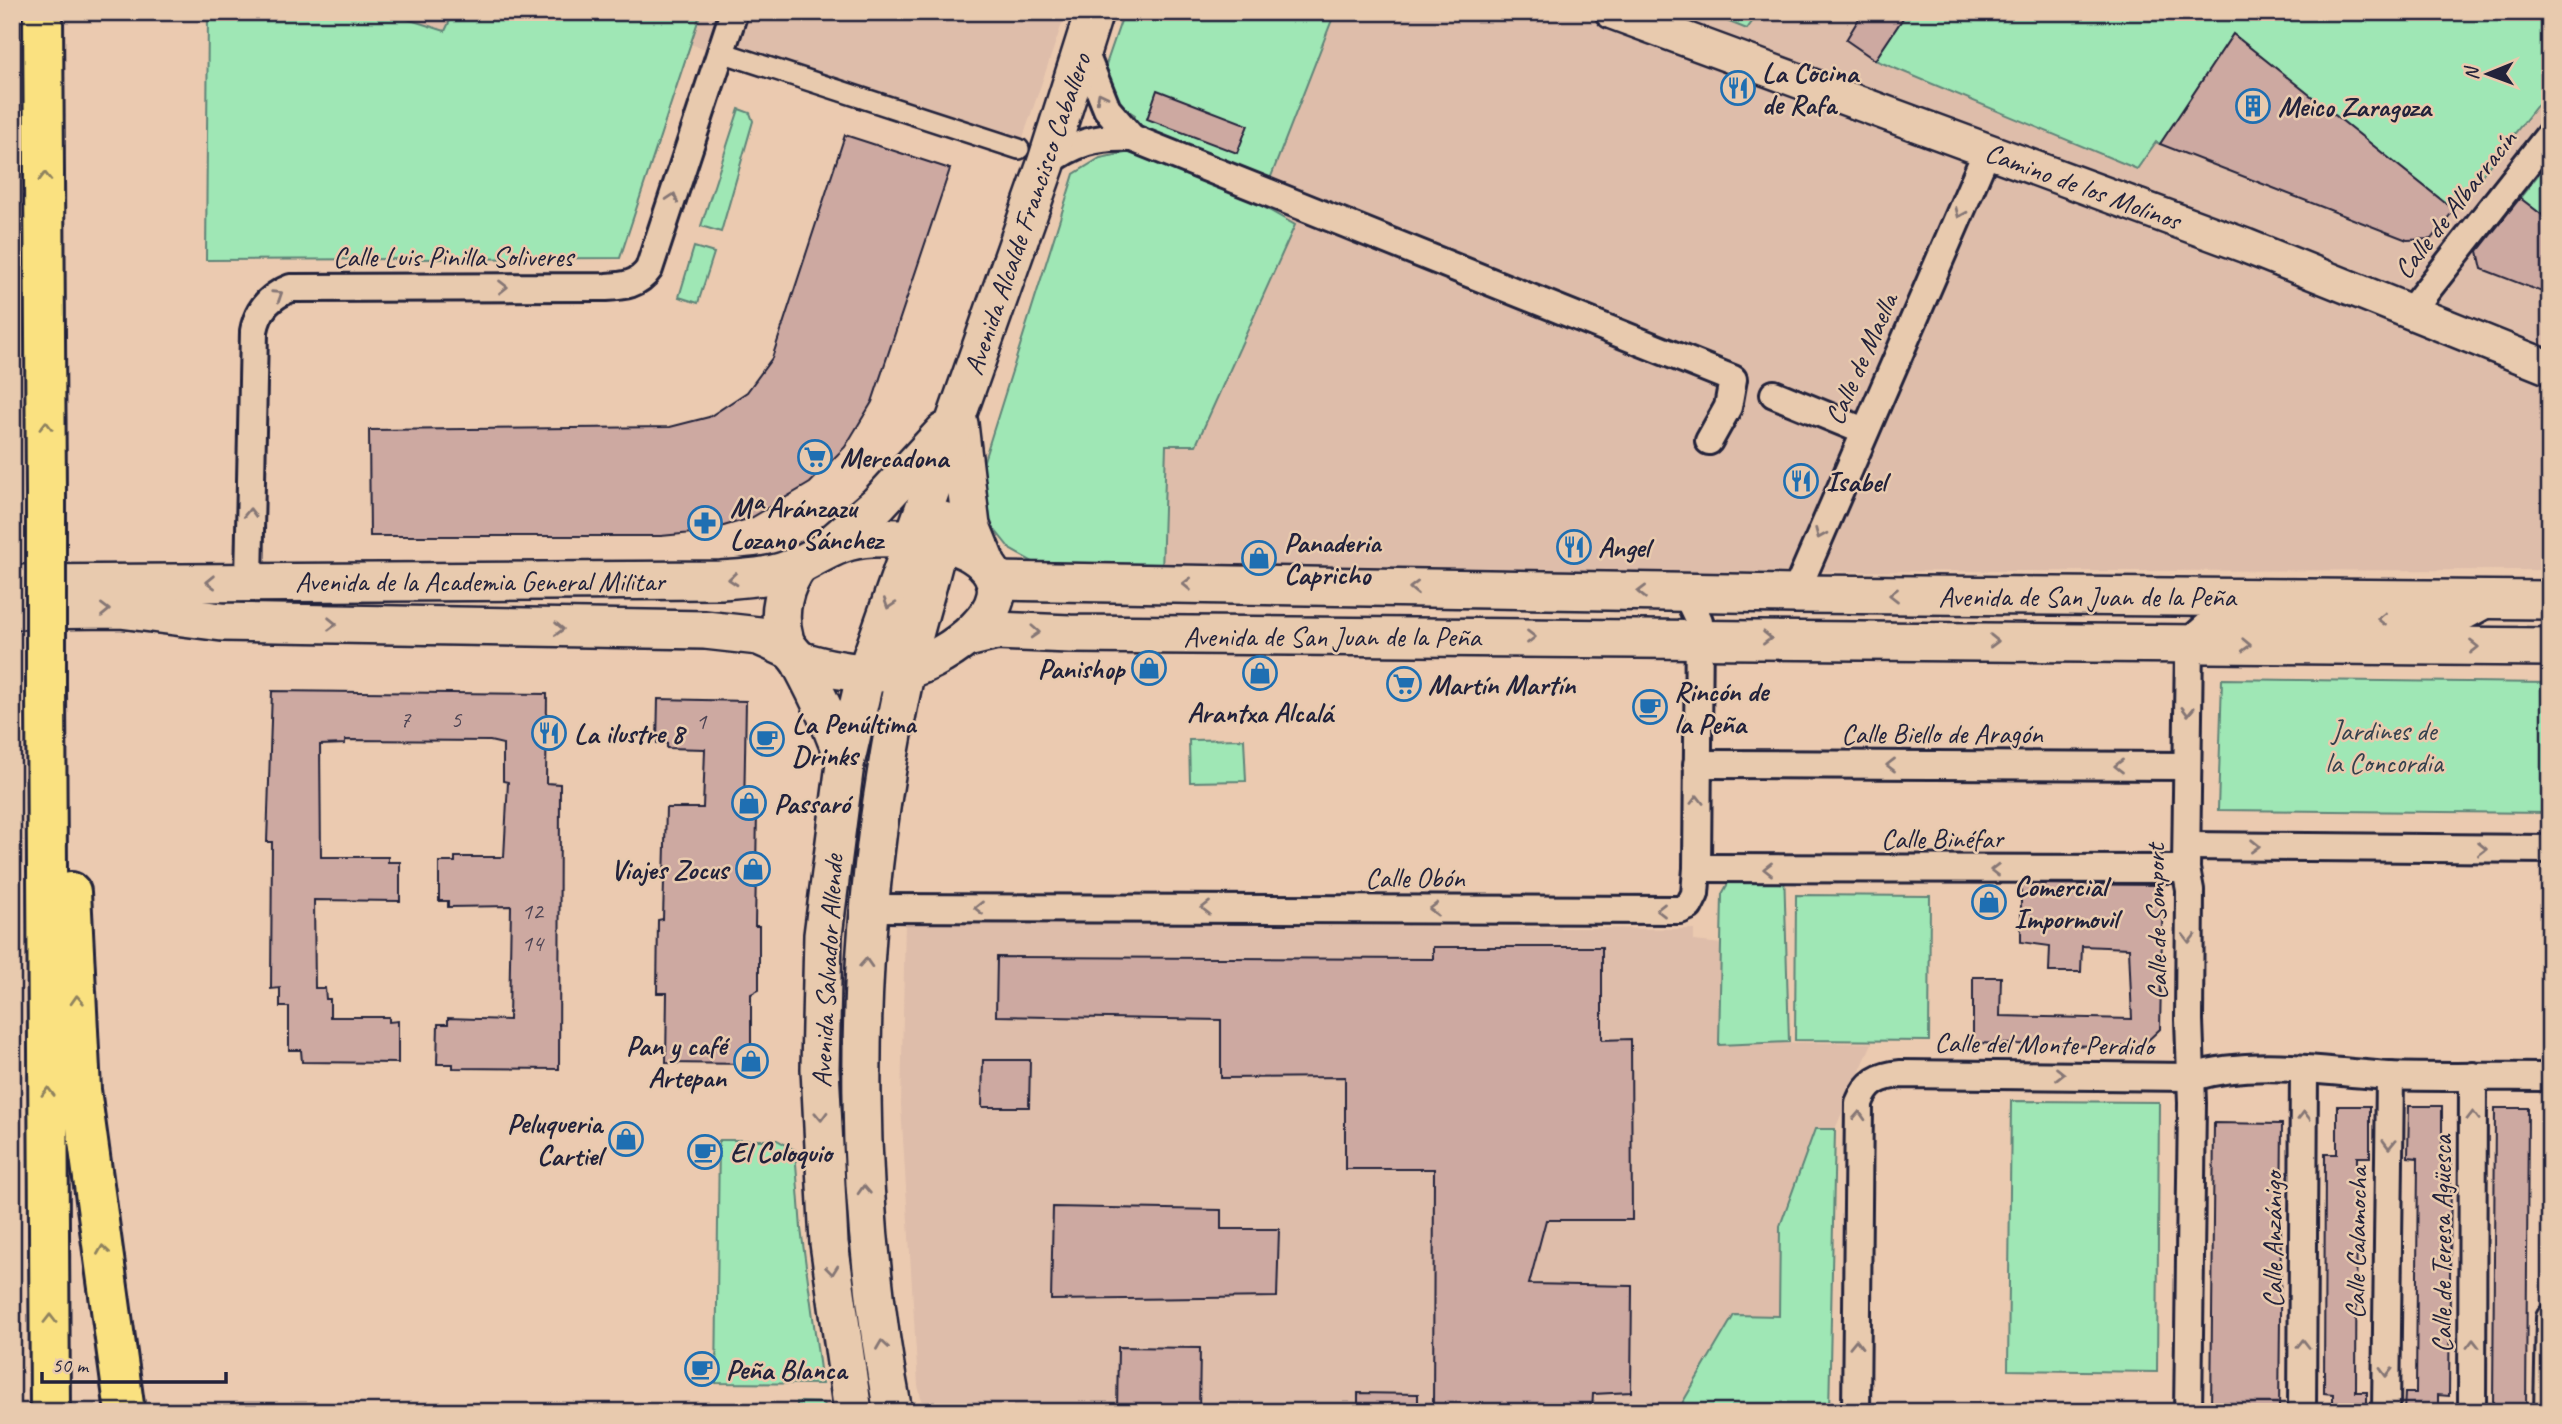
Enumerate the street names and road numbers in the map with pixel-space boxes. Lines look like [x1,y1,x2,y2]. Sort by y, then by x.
street label: Avenida Alcalde Francisco Caballero [955,47,1099,379]
street label: Calle de Albarracín [2386,121,2525,286]
street label: Camino de los Molinos [1980,134,2188,238]
street label: Calle Luis Pinilla Soliveres [333,239,575,274]
street label: Calle de Maella [1817,286,1907,430]
street label: Avenida de la Academia General Militar [295,564,667,599]
street label: Avenida de San Juan de la Peña [1938,579,2237,614]
street label: Avenida de San Juan de la Peña [1183,619,1482,654]
street label: Calle Biello de Aragón [1841,716,2044,751]
street label: Calle Binéfar [1881,821,2005,856]
street label: Calle de Somport [2137,841,2175,1000]
street label: Avenida Salvador Allende [803,852,851,1088]
street label: Calle Obón [1365,860,1466,895]
street label: Calle del Monte Perdido [1934,1025,2157,1063]
street label: Calle de Teresa Agüesca [2424,1133,2459,1353]
street label: Calle Calamocha [2337,1164,2375,1319]
street label: Calle Anzánigo [2255,1169,2290,1308]

